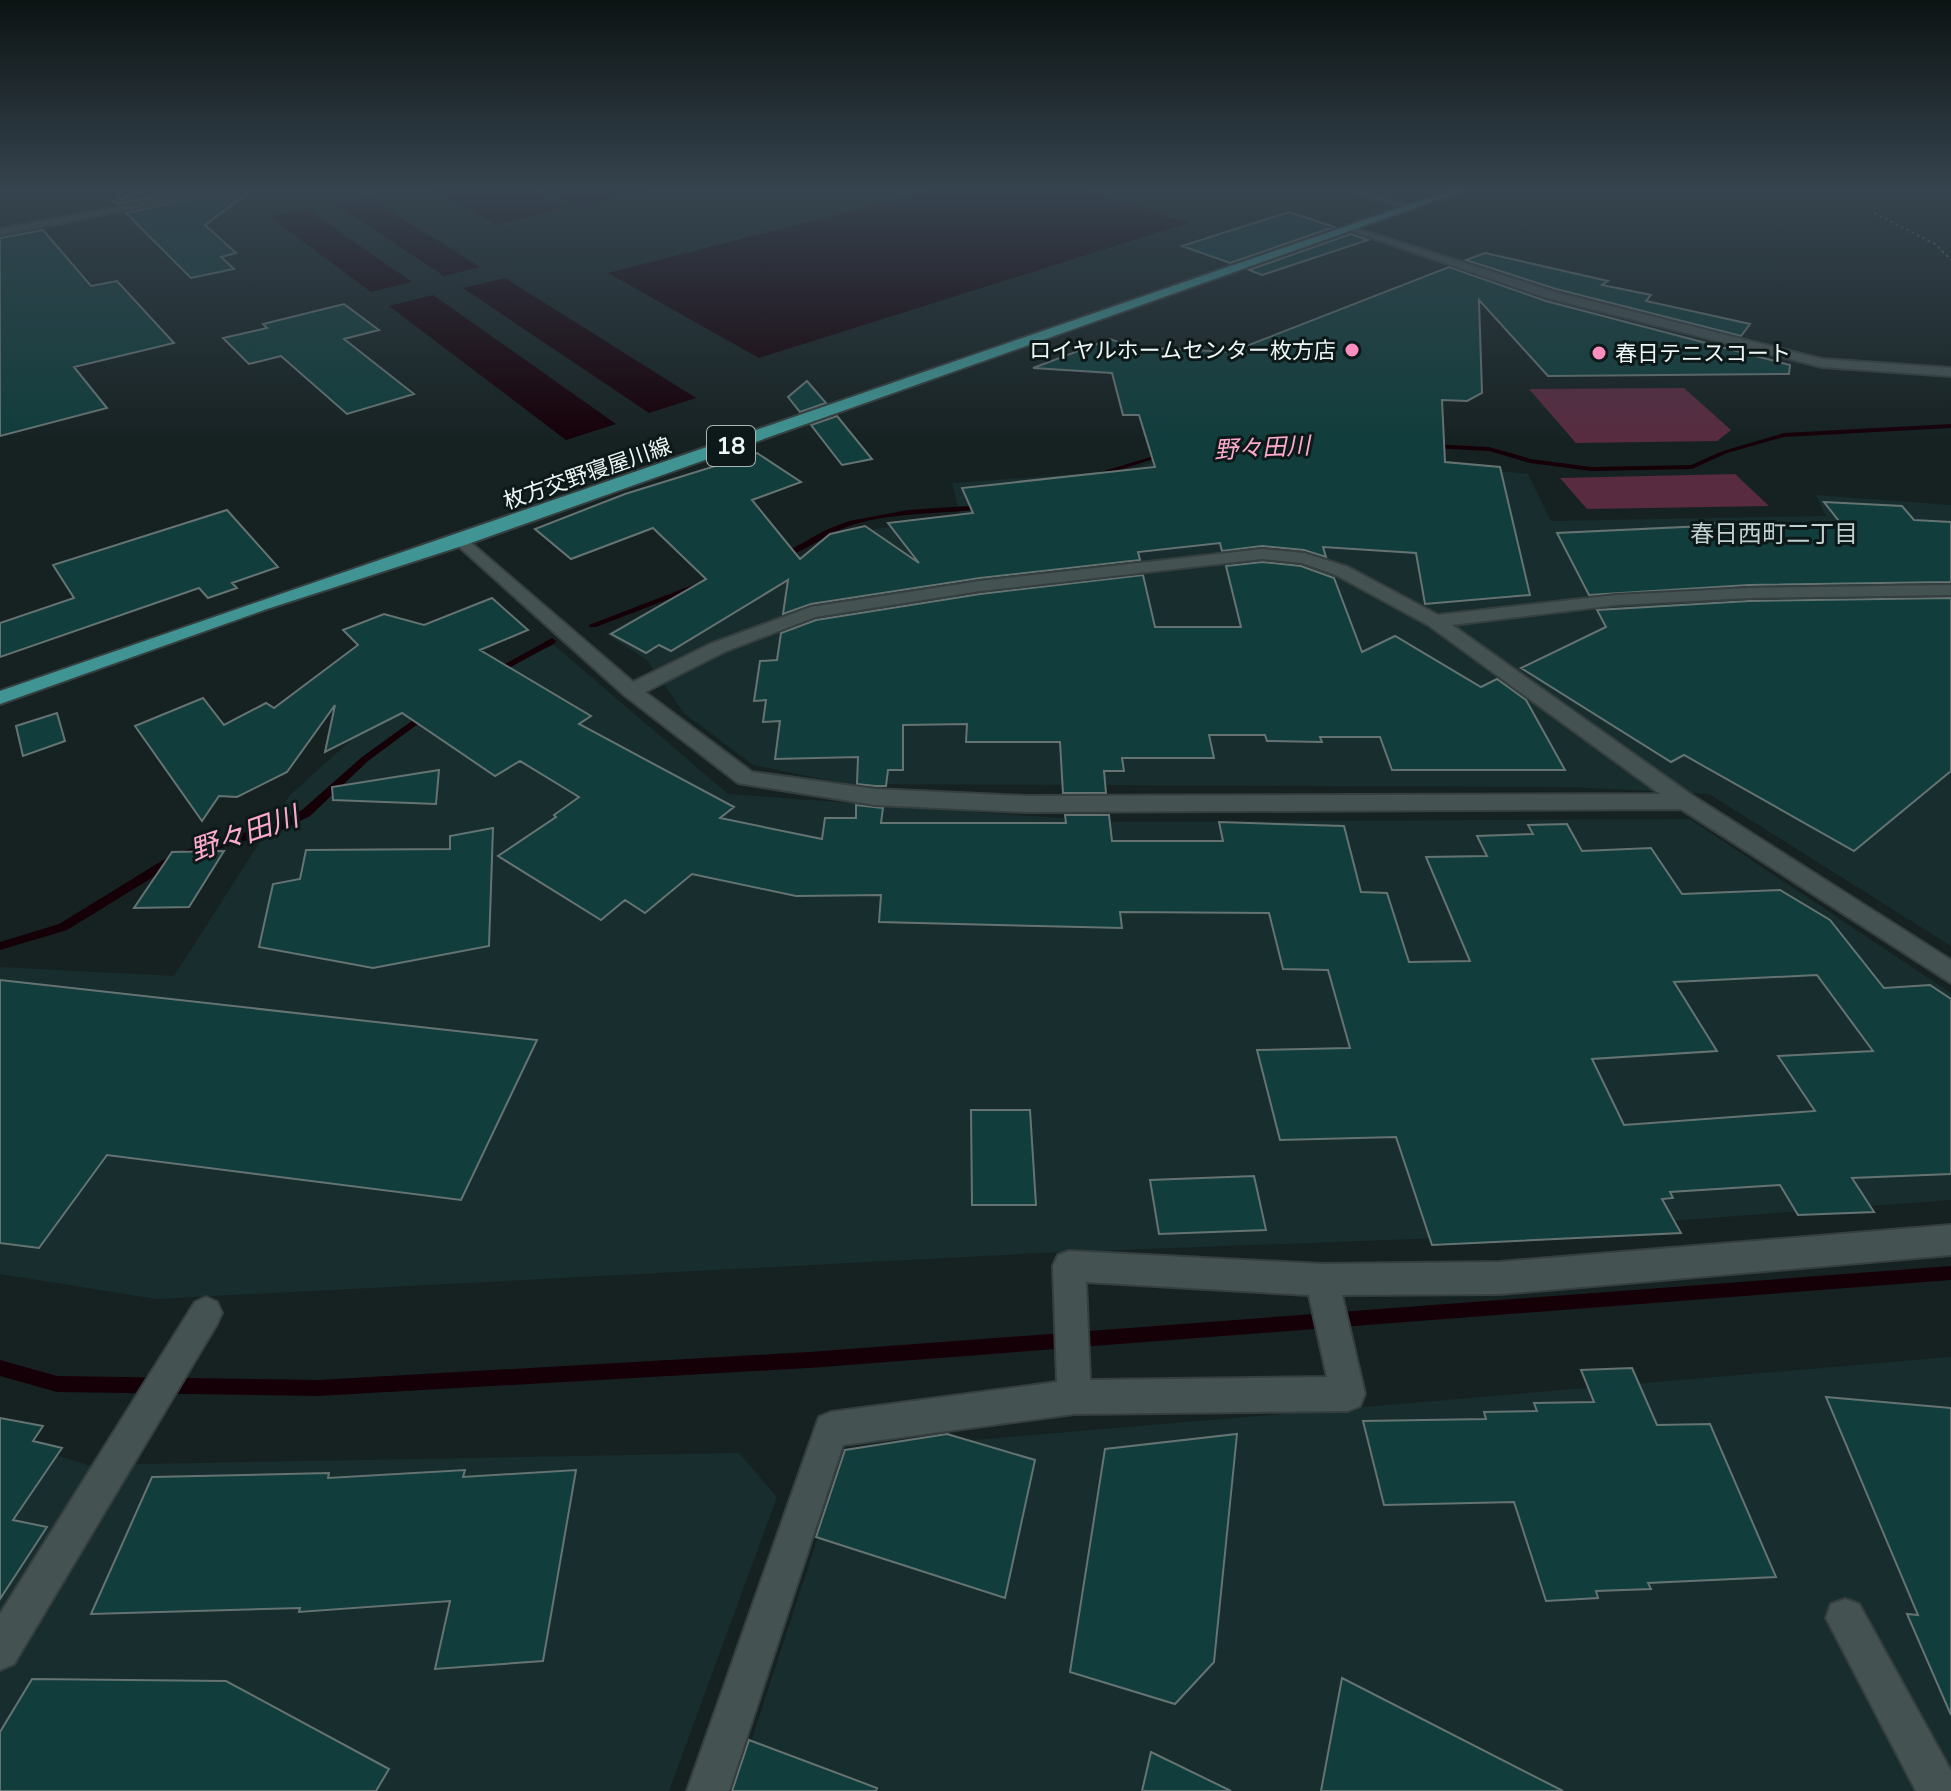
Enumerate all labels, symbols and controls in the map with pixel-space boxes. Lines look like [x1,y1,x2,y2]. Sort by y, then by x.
place label: ロイヤルホームセンター枚方店 [1029,336,1336,366]
place label: 春日テニスコート [1615,339,1791,369]
marker: ロイヤルホームセンター枚方店 [1343,341,1361,359]
marker: 春日テニスコート [1590,344,1608,362]
road number: 18 [707,426,755,466]
water label: 野々田川 [1213,429,1314,466]
street label: 枚方交野寝屋川線 [499,431,675,517]
district label: 春日西町二丁目 [1690,518,1858,550]
water label: 野々田川 [185,797,306,870]

